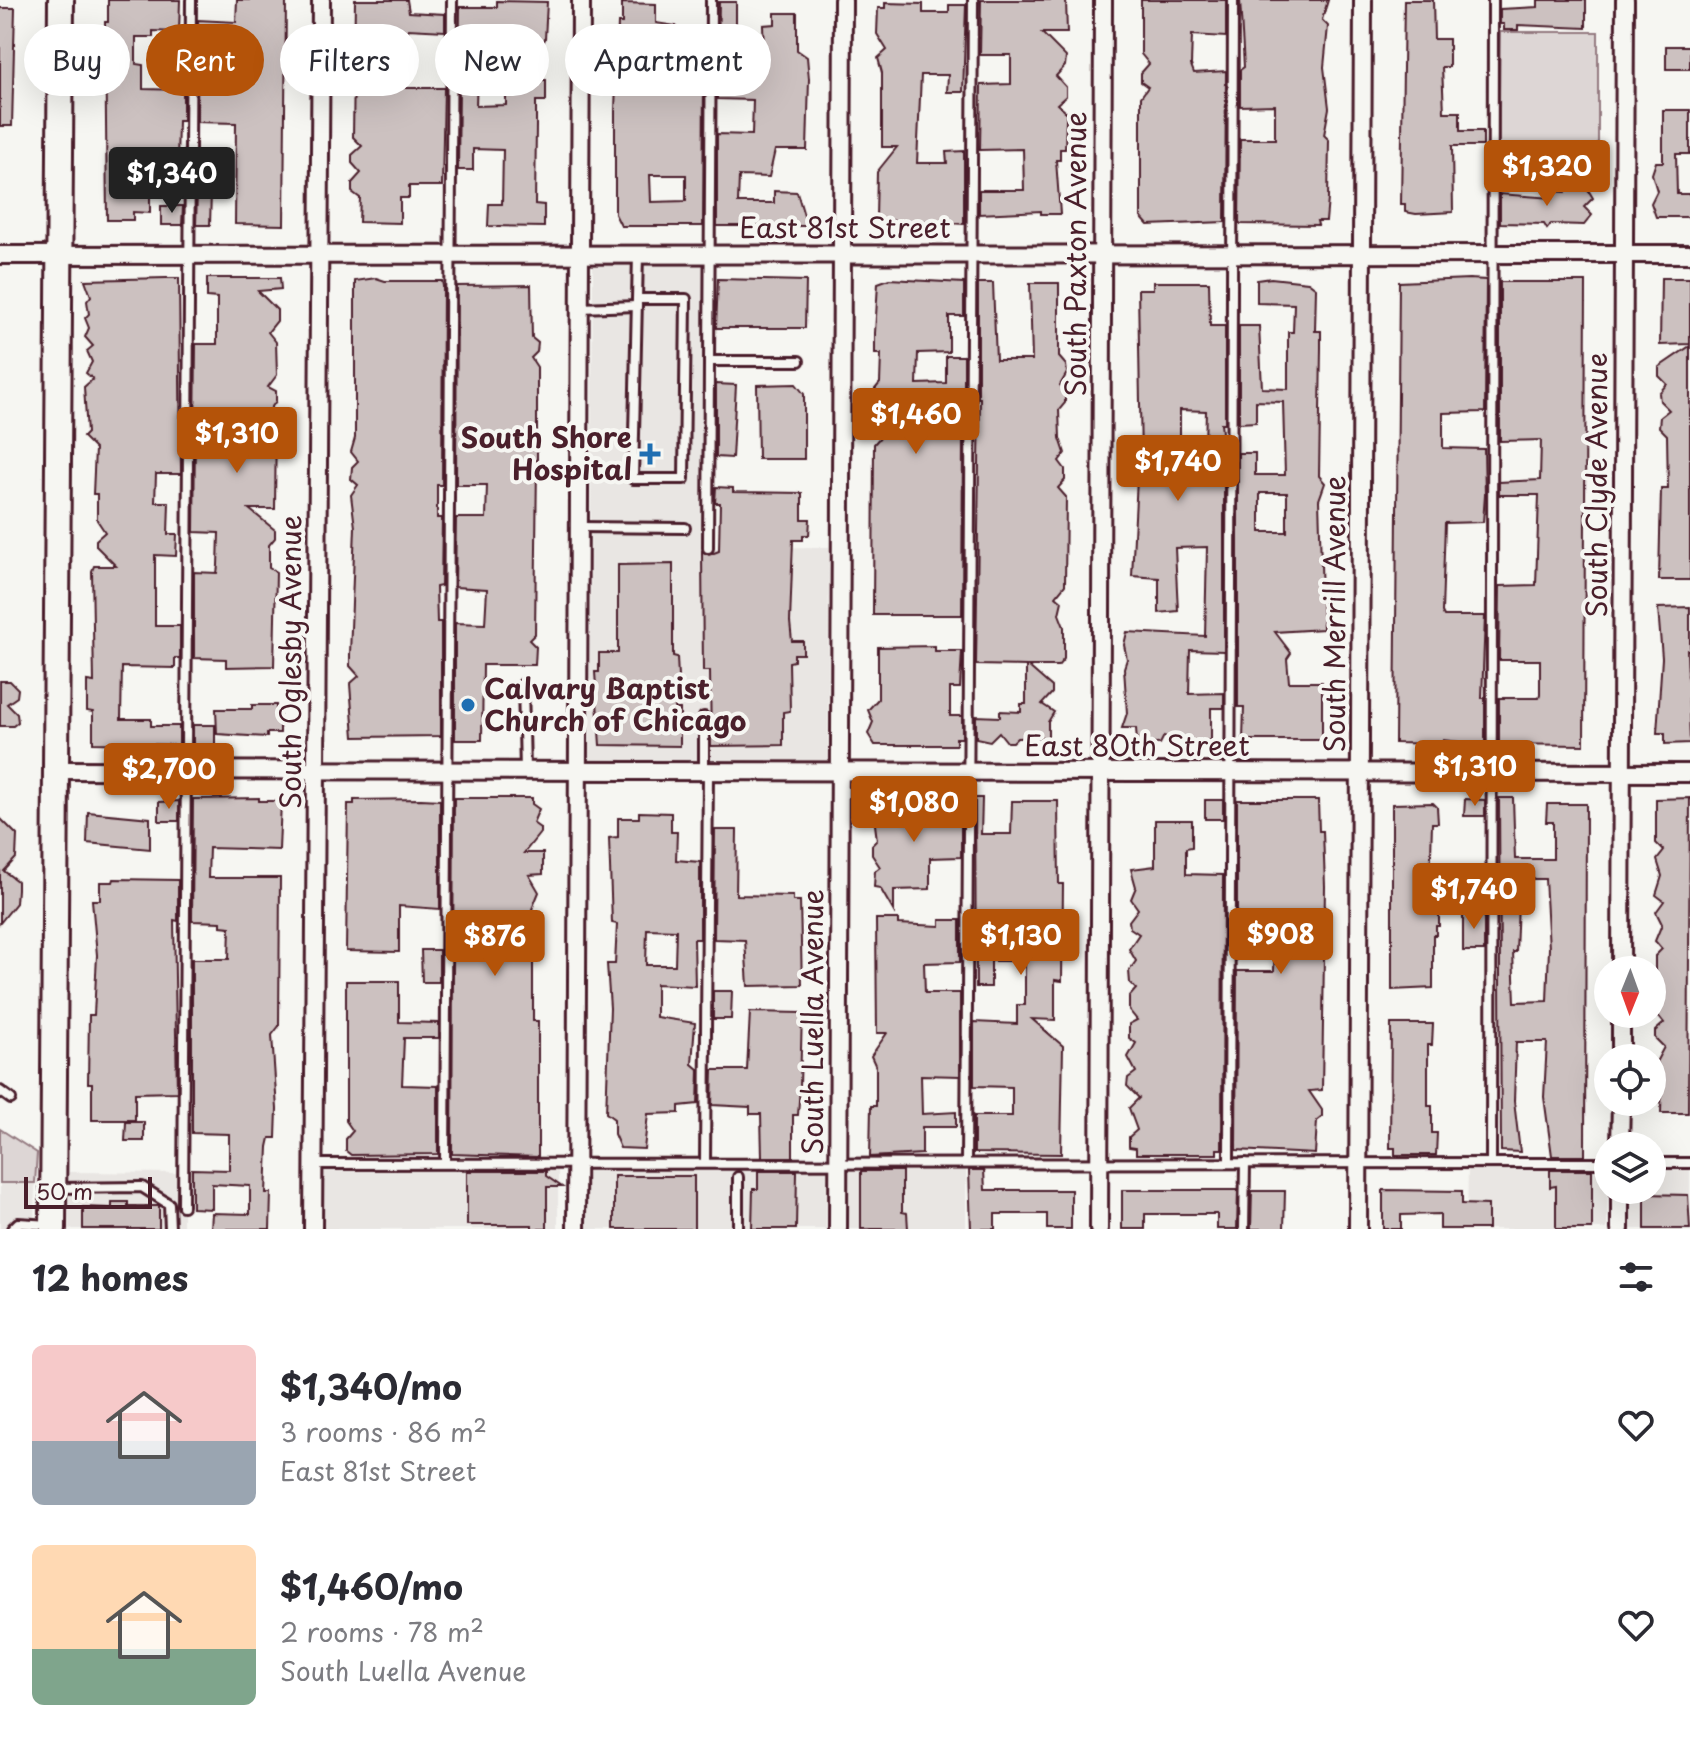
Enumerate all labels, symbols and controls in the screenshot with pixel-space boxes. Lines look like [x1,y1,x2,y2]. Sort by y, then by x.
chip: Buy [24,24,130,96]
chip: Rent [146,24,264,96]
chip: Filters [280,24,419,96]
chip: New [435,24,549,96]
chip: Apartment [565,24,771,96]
street label: South Paxton Avenue [1053,112,1096,396]
pin: $1,320 [1482,140,1612,208]
text: $1,320 [1502,146,1592,185]
pin: $1,340 [107,147,237,215]
text: $1,340 [127,153,217,192]
street label: East 81st Street [739,205,951,248]
street label: South Clyde Avenue [1574,352,1617,618]
pin: $1,460 [851,388,981,456]
text: $1,460 [870,394,962,433]
pin: $1,310 [172,407,302,475]
text: $1,310 [195,413,279,452]
place label: South Shore Hospital [461,415,632,490]
pin: $1,740 [1113,435,1243,503]
text: $1,740 [1134,441,1222,480]
marker: South Shore Hospital [639,443,661,465]
street label: South Merrill Avenue [1312,475,1355,753]
street label: South Oglesby Avenue [268,515,311,809]
place label: Calvary Baptist Church of Chicago [484,666,746,741]
marker: Calvary Baptist Church of Chicago [459,696,477,714]
street label: East 80th Street [1024,723,1250,766]
pin: $1,310 [1410,740,1540,808]
pin: $2,700 [104,743,234,811]
text: $1,310 [1433,746,1517,785]
text: $2,700 [122,749,216,788]
pin: $1,080 [849,776,979,844]
text: $1,080 [869,782,959,821]
pin: $1,740 [1409,863,1539,931]
text: $1,740 [1430,869,1518,908]
street label: South Luella Avenue [790,889,833,1155]
pin: $908 [1234,908,1328,976]
pin: $1,130 [956,909,1086,977]
pin: $876 [448,910,542,978]
text: $908 [1247,914,1315,953]
text: $1,130 [980,915,1062,954]
text: $876 [464,916,526,955]
north arrow [1594,956,1666,1028]
map controls [1594,956,1666,1204]
button: locate [1594,1044,1666,1116]
button: layers [1594,1132,1666,1204]
scale bar [24,1173,152,1209]
text: 50 m [36,1174,93,1207]
text: 12 homes [32,1251,188,1303]
icon: filters [1614,1255,1658,1299]
text: $1,340/mo [280,1360,462,1412]
icon: home [96,1377,192,1473]
icon: heart [1614,1403,1658,1447]
text: 3 rooms · 86 m² [280,1412,487,1451]
text: East 81st Street [280,1451,476,1490]
text: $1,460/mo [280,1560,463,1612]
icon: home [96,1577,192,1673]
icon: heart [1614,1603,1658,1647]
text: 2 rooms · 78 m² [280,1612,484,1651]
text: South Luella Avenue [280,1651,526,1690]

